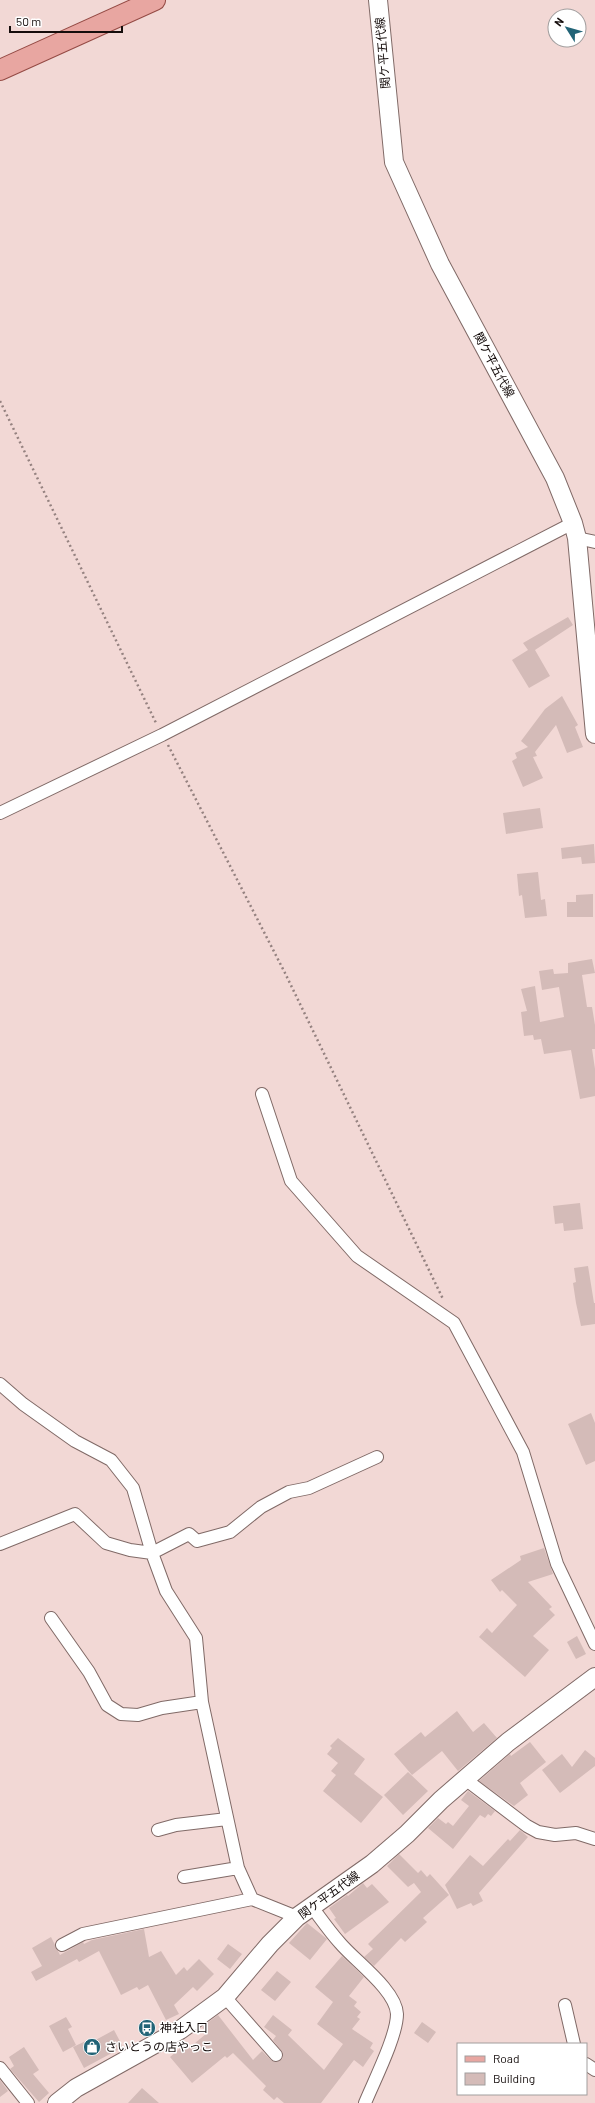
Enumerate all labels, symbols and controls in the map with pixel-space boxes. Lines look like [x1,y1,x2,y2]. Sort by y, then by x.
scale bar [10,8,122,34]
north arrow [547,8,587,48]
text: 50 m [16,14,41,28]
text: N [551,15,566,29]
street label: 関ケ平五代線 [372,17,392,90]
street label: 関ケ平五代線 [472,329,518,400]
street label: 関ケ平五代線 [295,1867,362,1921]
bus stop icon: 神社入口 [137,2018,157,2038]
place label: 神社入口 [160,2020,208,2034]
shop icon: さいとうの店やっこ [82,2037,102,2057]
place label: さいとうの店やっこ [105,2039,213,2053]
legend [457,2043,587,2095]
text: Road [493,2051,520,2065]
text: Building [493,2071,535,2085]

